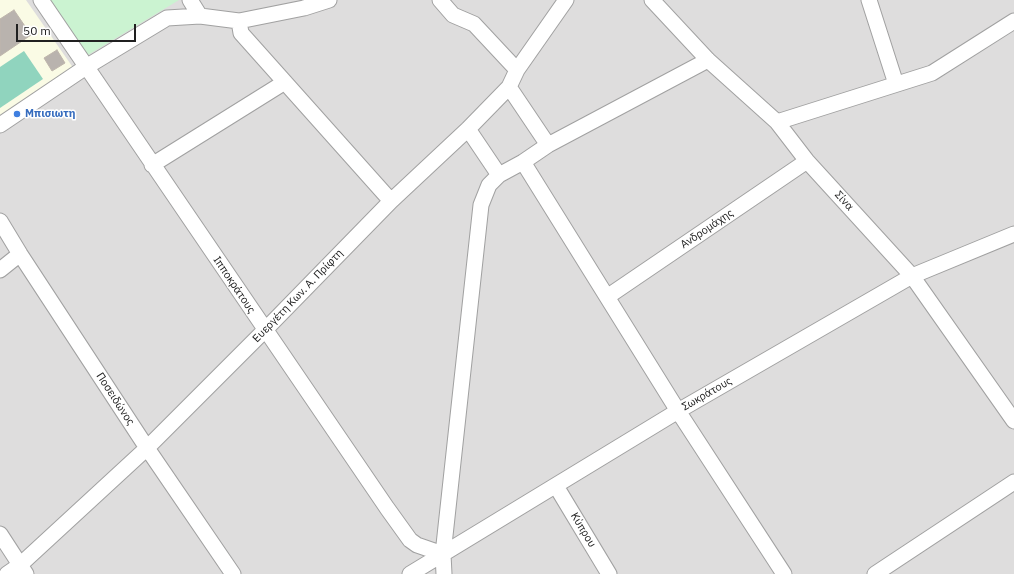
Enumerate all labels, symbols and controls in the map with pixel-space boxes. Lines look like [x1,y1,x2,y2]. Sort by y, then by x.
scale bar [18,16,138,42]
text: 50 m [23,23,51,38]
place label: Μπισιωτη [25,107,75,121]
marker: Μπισιωτη [12,109,22,119]
street label: Σίνα [832,188,856,214]
street label: Ανδρομάχης [678,206,736,252]
street label: Ευεργέτη Κων. Α. Πρίφτη [250,247,346,345]
street label: Ιπποκράτους [210,254,258,316]
street label: Ποσειδώνος [93,370,137,428]
street label: Σωκράτους [680,374,734,414]
street label: Κύπρου [567,510,599,550]

